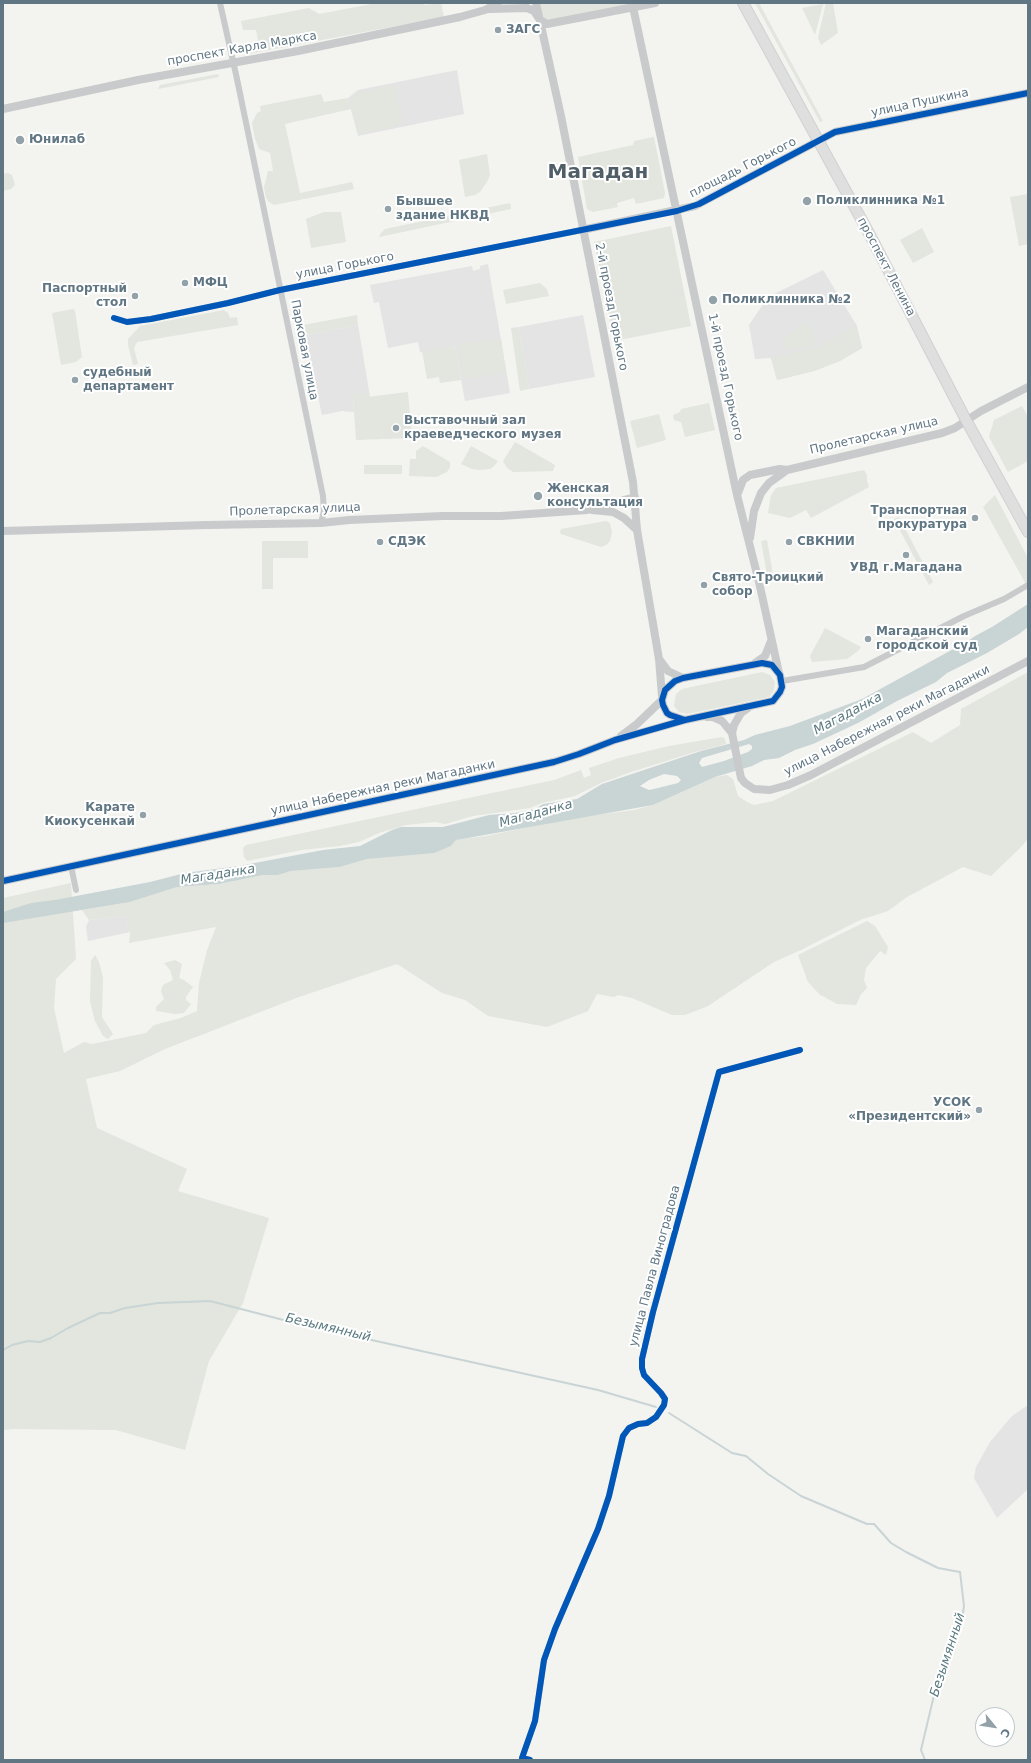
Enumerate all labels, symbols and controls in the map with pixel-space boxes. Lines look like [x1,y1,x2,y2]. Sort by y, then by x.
place label: ЗАГС [506,23,540,37]
marker: ЗАГС [493,25,503,35]
street label: проспект Карла Маркса [166,29,318,69]
street label: улица Пушкина [870,86,970,120]
place label: Юнилаб [29,133,85,147]
marker: Юнилаб [14,134,26,146]
street label: площадь Горького [687,135,799,201]
district label: Магадан [548,161,648,185]
place label: Поликлинника №1 [816,194,945,208]
place label: Бывшее здание НКВД [396,195,489,223]
marker: Поликлинника №1 [801,195,813,207]
marker: Бывшее здание НКВД [383,204,393,214]
street label: проспект Ленина [854,215,918,319]
street label: 2-й проезд Горького [592,242,630,372]
street label: улица Горького [295,249,395,283]
place label: МФЦ [193,276,228,290]
marker: МФЦ [180,278,190,288]
place label: Паспортный стол [42,282,127,310]
marker: Паспортный стол [130,291,140,301]
place label: Поликлинника №2 [722,293,851,307]
marker: Поликлинника №2 [707,294,719,306]
street label: Парковая улица [287,298,321,402]
street label: 1-й проезд Горького [704,312,746,442]
place label: судебный департамент [83,366,174,394]
marker: судебный департамент [70,375,80,385]
place label: Выставочный зал краеведческого музея [404,414,561,442]
street label: Пролетарская улица [808,414,940,458]
marker: Выставочный зал краеведческого музея [391,423,401,433]
place label: Женская консультация [547,482,643,510]
marker: Женская консультация [532,490,544,502]
street label: Пролетарская улица [229,501,361,519]
place label: Транспортная прокуратура [871,504,967,532]
marker: Транспортная прокуратура [970,513,980,523]
place label: СДЭК [388,535,426,549]
place label: СВКНИИ [797,535,855,549]
marker: СДЭК [375,537,385,547]
marker: СВКНИИ [784,537,794,547]
marker: УВД г.Магадана [901,550,911,560]
place label: УВД г.Магадана [850,561,962,575]
place label: Свято-Троицкий собор [712,571,824,599]
marker: Свято-Троицкий собор [699,580,709,590]
place label: Магаданский городской суд [876,625,978,653]
marker: Магаданский городской суд [863,634,873,644]
street label: улица Набережная реки Магаданки [782,663,992,779]
water label: Магаданка [811,689,885,739]
street label: улица Набережная реки Магаданки [270,757,496,819]
water label: Магаданка [498,797,574,831]
place label: Карате Киокусенкай [44,801,135,829]
marker: Карате Киокусенкай [138,810,148,820]
water label: Магаданка [180,861,256,889]
place label: УСОК «Президентский» [848,1096,971,1124]
marker: УСОК «Президентский» [974,1105,984,1115]
street label: улица Павла Виноградова [626,1184,684,1348]
water label: Безымянный [284,1311,372,1345]
water label: Безымянный [927,1611,969,1699]
north arrow [975,1707,1015,1747]
text: С [997,1726,1013,1739]

